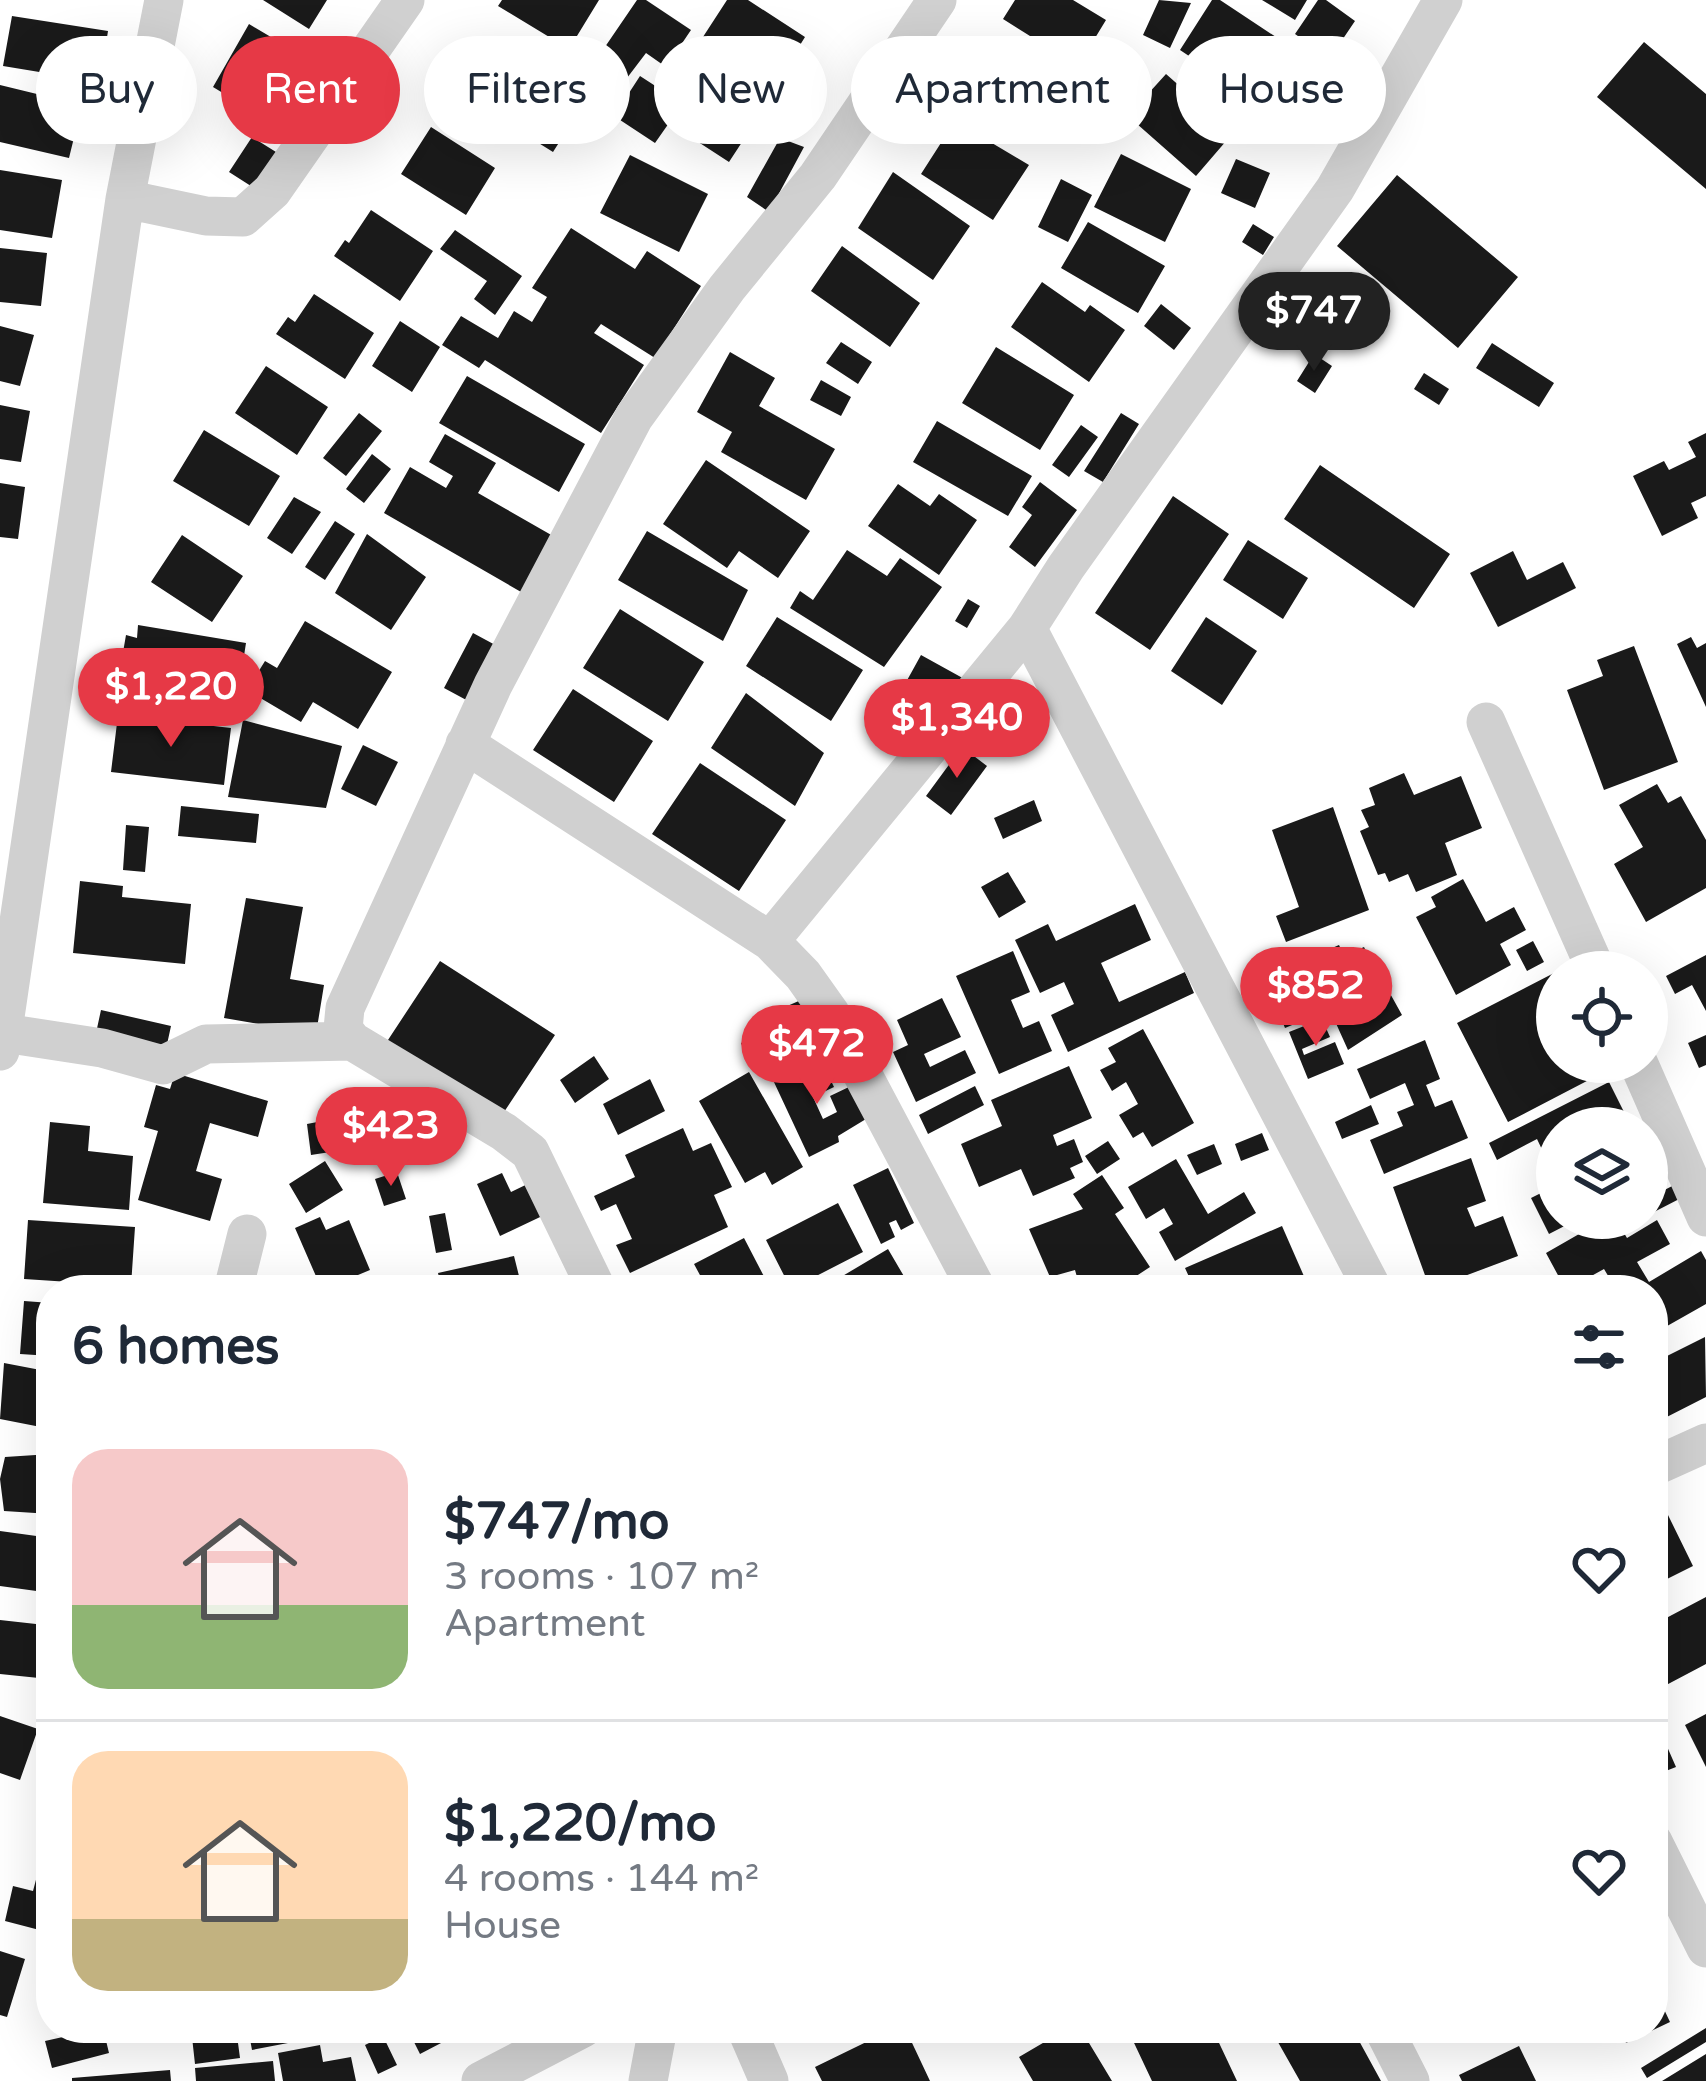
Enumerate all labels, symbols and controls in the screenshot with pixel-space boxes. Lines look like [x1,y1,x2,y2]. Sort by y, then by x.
chip: Buy [36,36,197,144]
chip: Rent [221,36,400,144]
chip: Filters [424,36,630,144]
chip: New [654,36,827,144]
chip: Apartment [851,36,1152,144]
chip: House [1176,36,1386,144]
pin: $747 [1243,272,1385,374]
text: $747 [1265,287,1363,334]
pin: $1,220 [73,648,269,750]
text: $1,220 [105,663,237,710]
pin: $1,340 [859,679,1055,781]
text: $1,340 [891,694,1023,741]
pin: $852 [1245,947,1387,1049]
map controls [1536,951,1668,1239]
button: locate [1536,951,1668,1083]
text: $852 [1267,962,1365,1009]
pin: $472 [746,1005,888,1107]
text: $472 [768,1020,866,1067]
pin: $423 [320,1087,462,1189]
text: $423 [342,1102,440,1149]
button: layers [1536,1107,1668,1239]
icon: filters [1566,1314,1632,1380]
text: 6 homes [72,1316,280,1378]
text: $747/mo [444,1491,670,1553]
icon: home [168,1497,312,1641]
icon: heart [1566,1536,1632,1602]
text: 3 rooms · 107 m² [444,1553,759,1600]
text: Apartment [444,1600,645,1647]
text: $1,220/mo [444,1793,716,1855]
icon: home [168,1799,312,1943]
icon: heart [1566,1838,1632,1904]
text: 4 rooms · 144 m² [444,1855,759,1902]
text: House [444,1902,561,1949]

